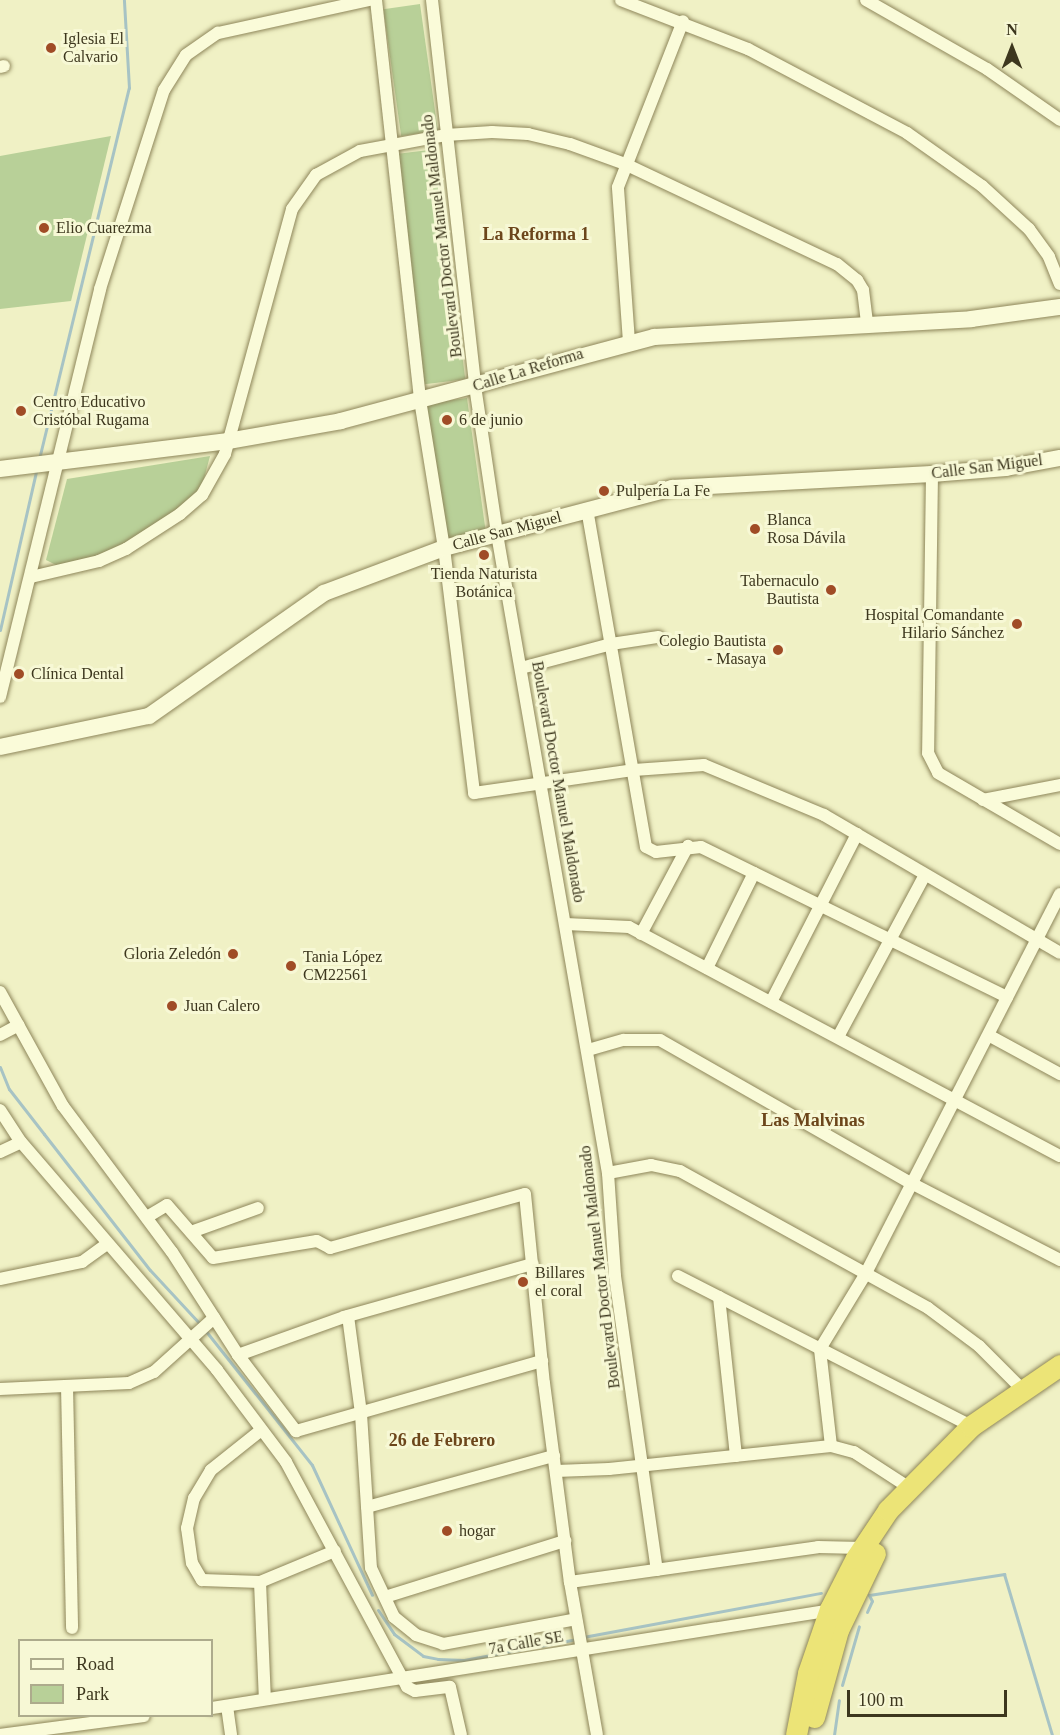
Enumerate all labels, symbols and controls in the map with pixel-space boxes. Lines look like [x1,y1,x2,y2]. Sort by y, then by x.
north arrow [982,18,1042,78]
text: N [1006,21,1018,38]
place label: Iglesia El Calvario [63,29,124,67]
marker: Iglesia El Calvario [44,41,58,55]
street label: Boulevard Doctor Manuel Maldonado [418,113,466,359]
place label: Elio Cuarezma [56,218,152,238]
marker: Elio Cuarezma [37,221,51,235]
district label: La Reforma 1 [483,223,589,245]
street label: Calle La Reforma [470,344,586,396]
place label: Centro Educativo Cristóbal Rugama [33,392,149,430]
marker: Centro Educativo Cristóbal Rugama [14,404,28,418]
place label: 6 de junio [459,410,523,430]
marker: 6 de junio [440,413,454,427]
street label: Calle San Miguel [930,451,1044,483]
place label: Pulpería La Fe [616,481,710,501]
marker: Pulpería La Fe [597,484,611,498]
street label: Calle San Miguel [450,507,564,555]
place label: Blanca Rosa Dávila [767,510,846,548]
marker: Blanca Rosa Dávila [748,522,762,536]
marker: Tienda Naturista Botánica [477,548,491,562]
place label: Tienda Naturista Botánica [431,564,537,602]
place label: Tabernaculo Bautista [740,571,819,609]
marker: Tabernaculo Bautista [824,583,838,597]
place label: Hospital Comandante Hilario Sánchez [865,605,1004,643]
marker: Hospital Comandante Hilario Sánchez [1008,615,1026,633]
place label: Colegio Bautista - Masaya [659,631,766,669]
marker: Colegio Bautista - Masaya [771,643,785,657]
street label: Boulevard Doctor Manuel Maldonado [527,660,589,904]
place label: Clínica Dental [31,664,124,684]
marker: Clínica Dental [12,667,26,681]
place label: Gloria Zeledón [124,944,221,964]
marker: Gloria Zeledón [226,947,240,961]
place label: Tania López CM22561 [303,947,382,985]
marker: Tania López CM22561 [284,959,298,973]
place label: Juan Calero [184,996,260,1016]
marker: Juan Calero [165,999,179,1013]
district label: Las Malvinas [761,1109,865,1131]
street label: Boulevard Doctor Manuel Maldonado [576,1144,624,1390]
place label: Billares el coral [535,1263,585,1301]
marker: Billares el coral [516,1275,530,1289]
district label: 26 de Febrero [389,1429,495,1451]
place label: hogar [459,1521,495,1541]
marker: hogar [440,1524,454,1538]
street label: 7a Calle SE [487,1627,565,1659]
legend [18,1639,213,1717]
text: Road [76,1654,114,1674]
scale bar [850,1678,1010,1716]
text: Park [76,1684,109,1704]
text: 100 m [858,1690,904,1710]

